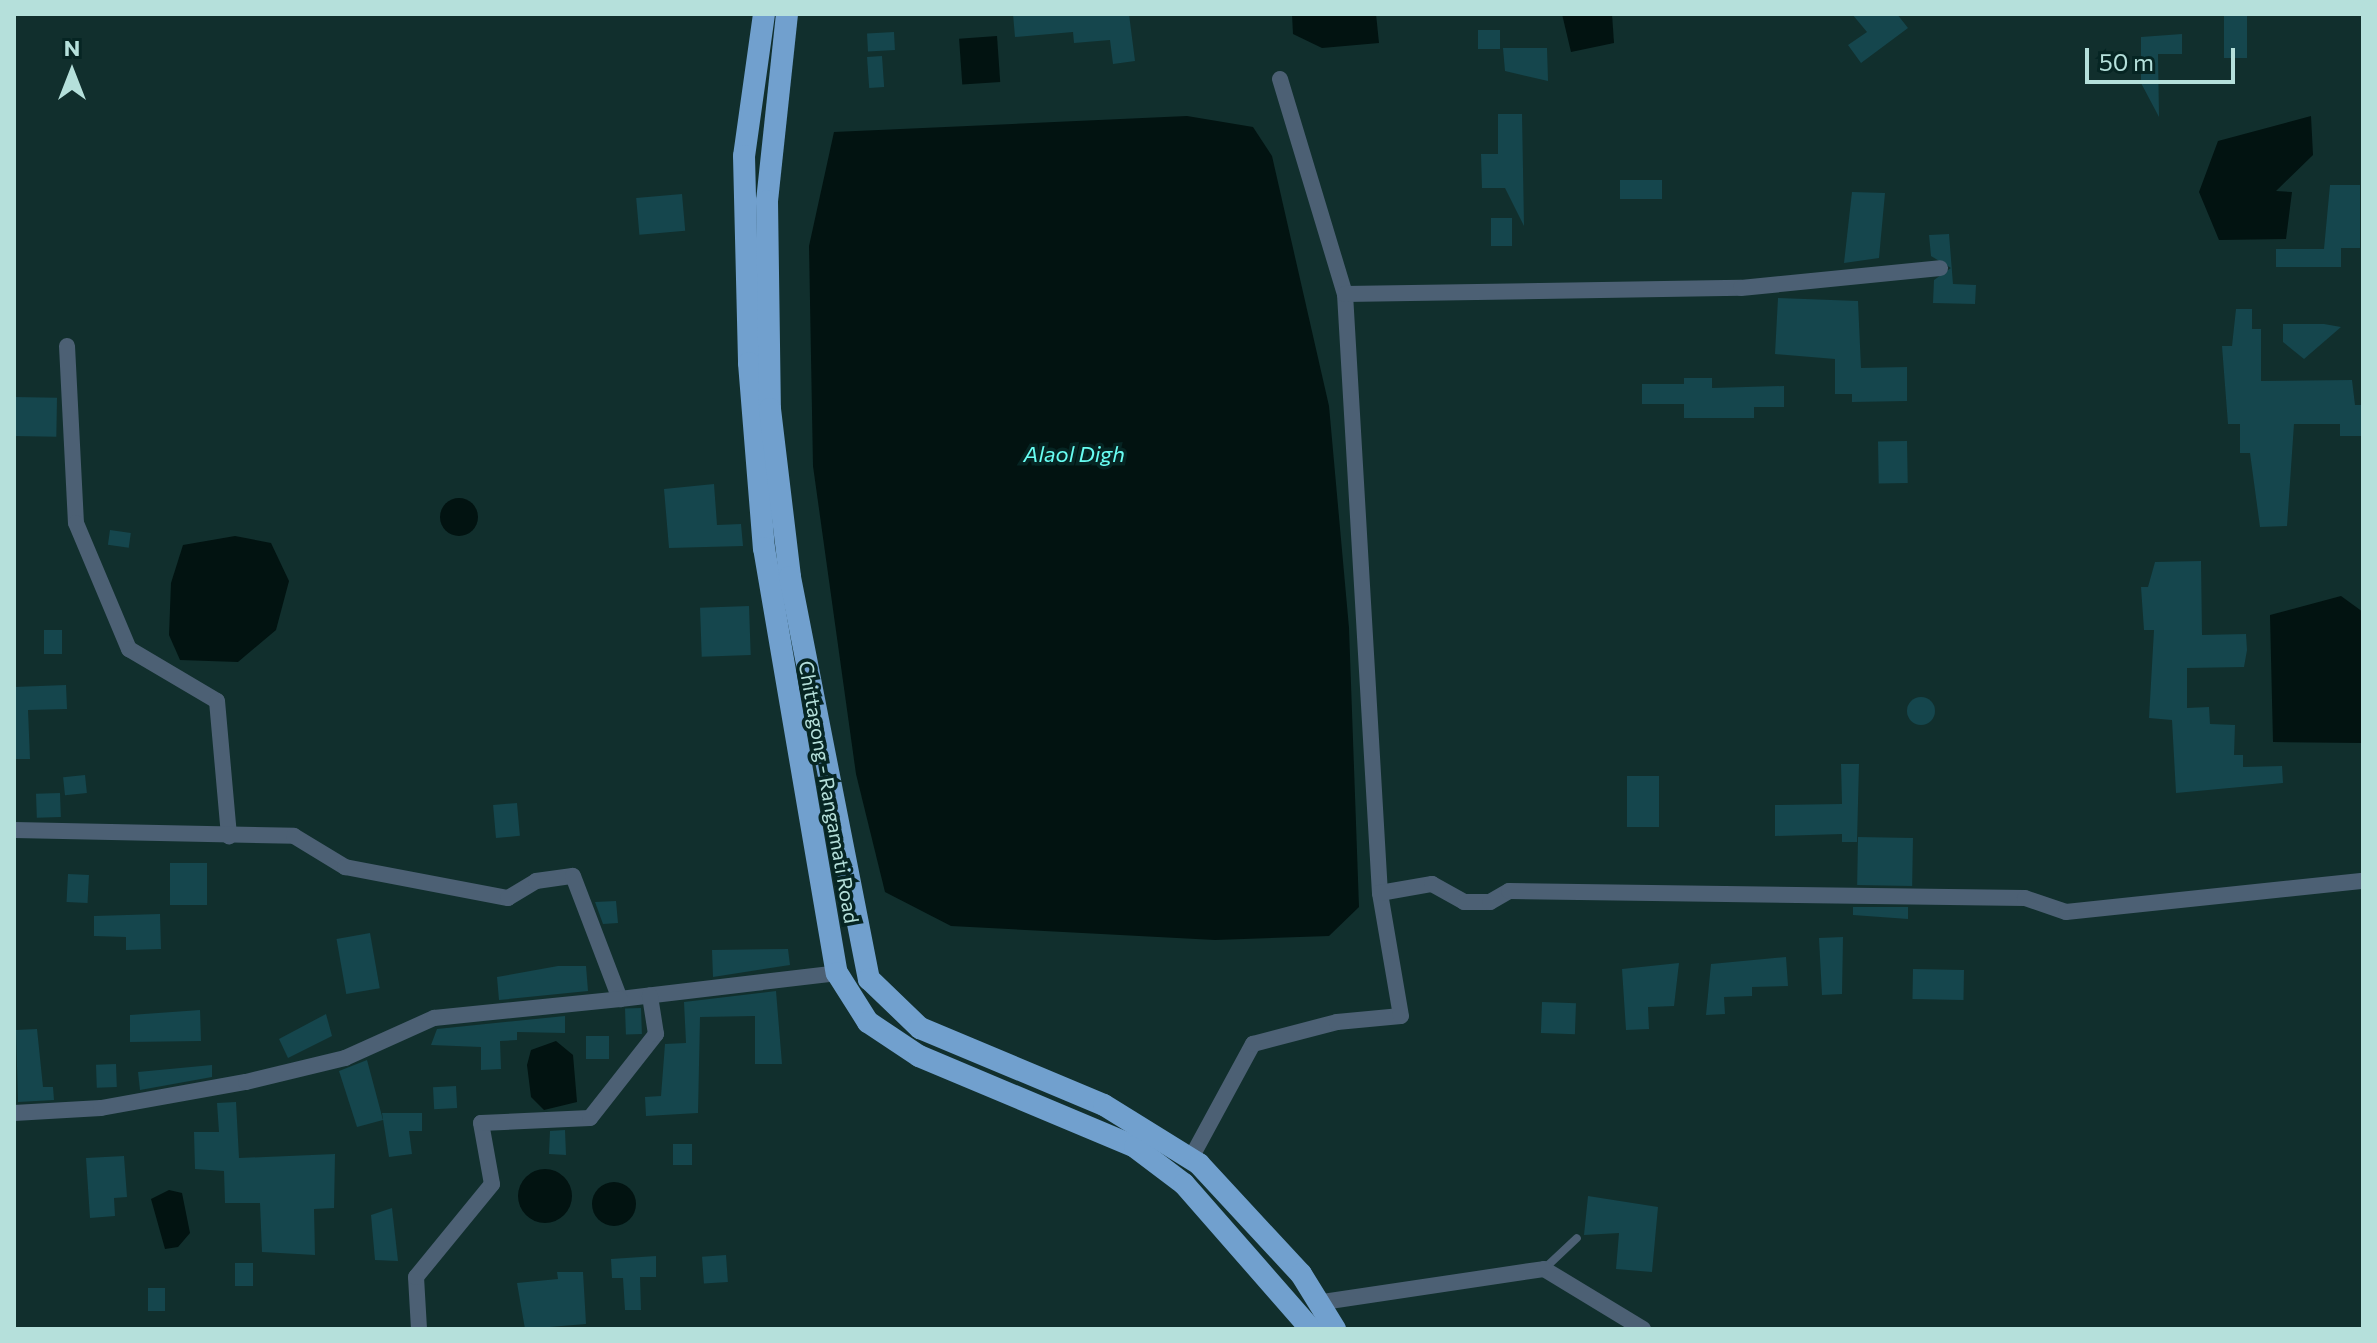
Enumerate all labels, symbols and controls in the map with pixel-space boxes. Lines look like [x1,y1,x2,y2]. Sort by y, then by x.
north arrow [32,32,112,112]
scale bar [2089,32,2239,82]
text: N [64,34,80,61]
text: 50 m [2099,47,2154,76]
water label: Alaol Digh [1023,441,1125,467]
street label: Chittagong - Rangamati Road [794,659,864,925]

